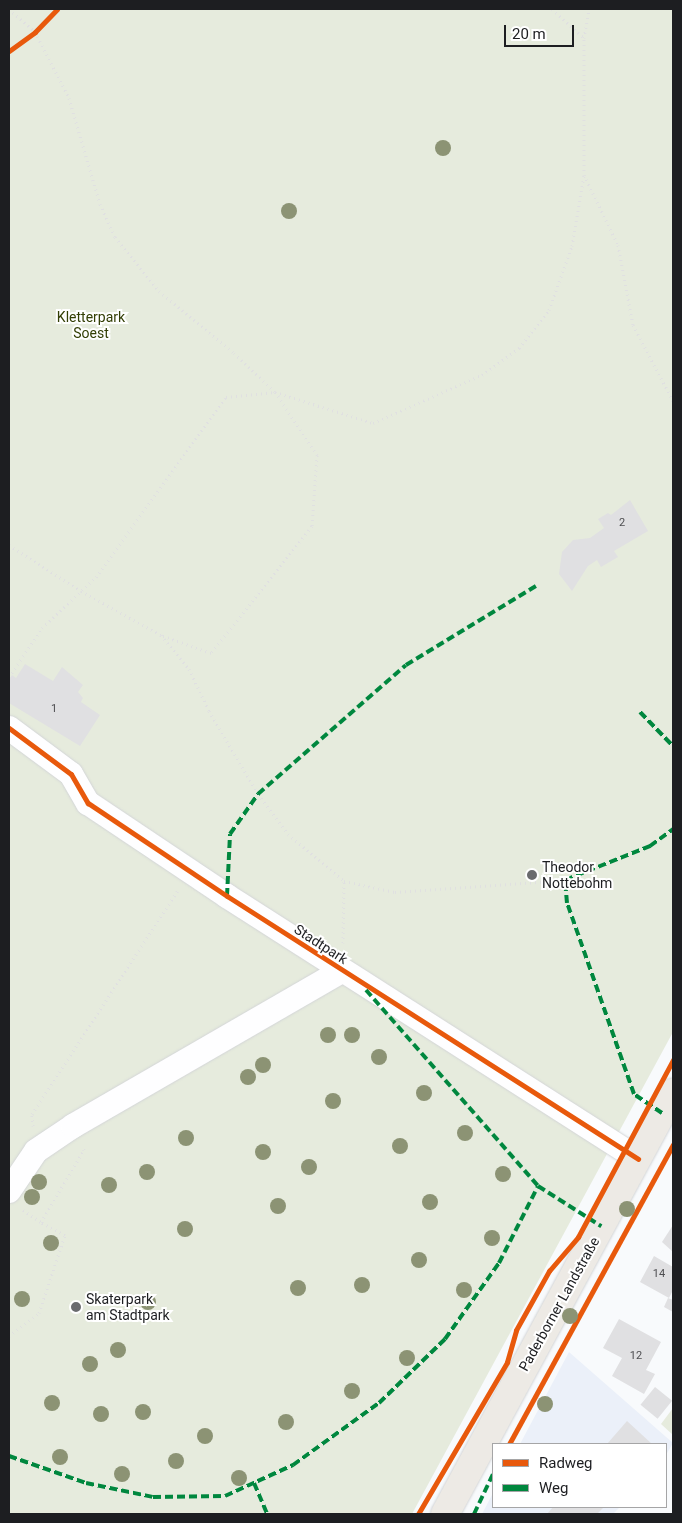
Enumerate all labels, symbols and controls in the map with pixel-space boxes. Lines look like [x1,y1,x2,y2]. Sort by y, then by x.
scale bar [507,15,577,47]
text: 20 m [512,25,546,43]
park label: Kletterpark Soest [57,309,125,342]
house number: 2 [619,516,625,530]
house number: 1 [51,702,57,716]
place label: Theodor Nottebohm [542,859,612,892]
marker: Theodor Nottebohm [526,869,538,881]
street label: Stadtpark [291,921,351,967]
street label: Paderborner Landstraße [515,1234,603,1374]
house number: 14 [653,1267,665,1281]
place label: Skaterpark am Stadtpark [86,1291,170,1324]
marker: Skaterpark am Stadtpark [70,1301,82,1313]
house number: 12 [630,1349,642,1363]
legend [492,1443,667,1508]
text: Radweg [539,1454,593,1472]
text: Weg [539,1479,568,1497]

